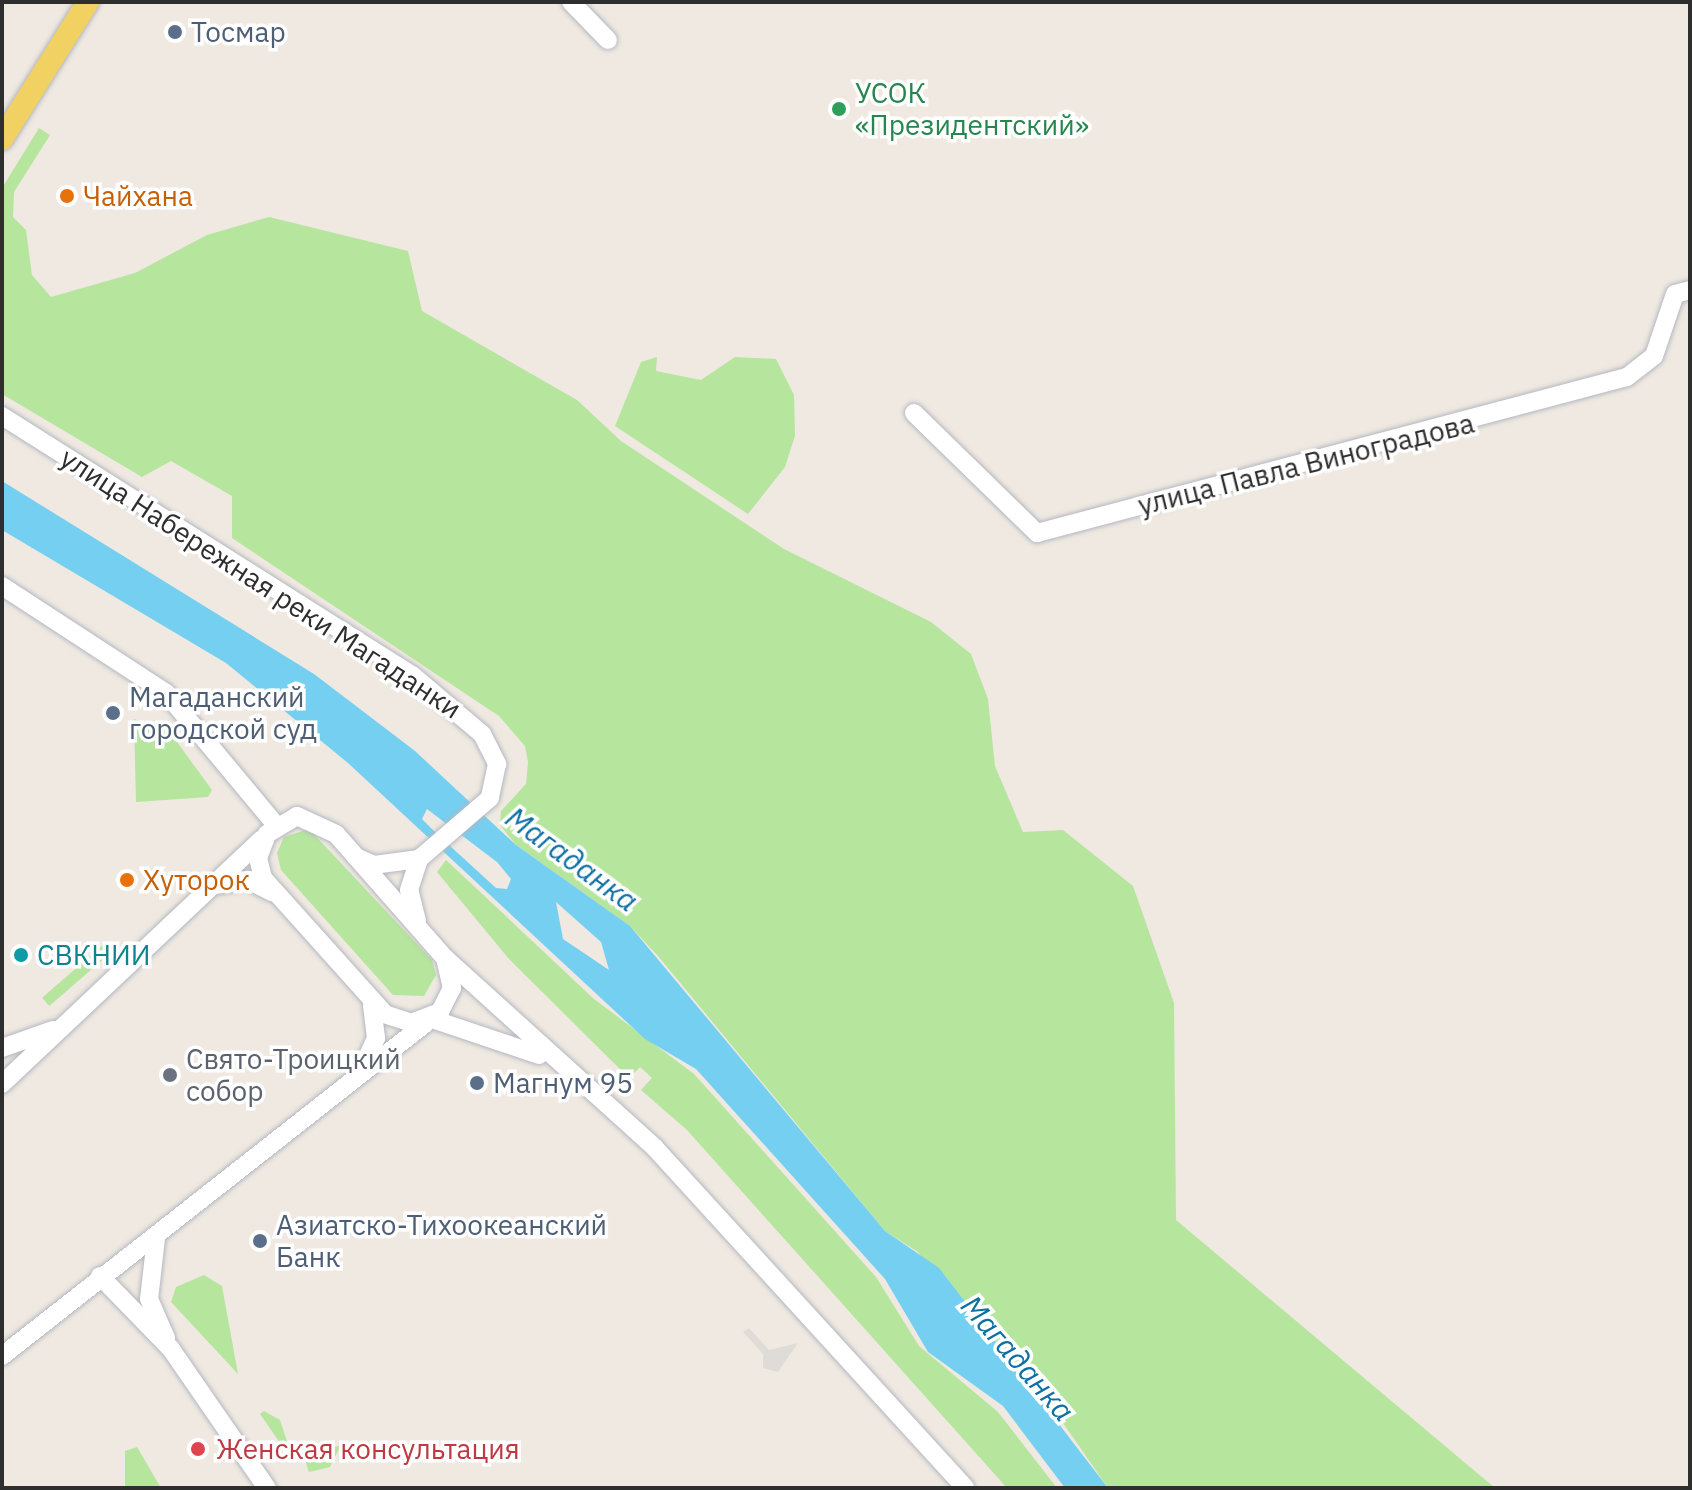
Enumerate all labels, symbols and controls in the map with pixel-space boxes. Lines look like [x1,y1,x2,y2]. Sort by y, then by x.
place label: Тосмар [191,15,286,49]
marker: Тосмар [166,23,184,41]
place label: УСОК «Президентский» [855,76,1089,142]
marker: УСОК «Президентский» [830,100,848,118]
place label: Чайхана [83,179,193,213]
marker: Чайхана [58,187,76,205]
street label: улица Павла Виноградова [1134,406,1478,522]
street label: улица Набережная реки Магаданки [54,441,468,725]
place label: Магаданский городской суд [129,680,317,746]
marker: Магаданский городской суд [104,704,122,722]
water label: Магаданка [499,799,645,919]
place label: Хуторок [143,863,250,897]
marker: Хуторок [118,871,136,889]
place label: СВКНИИ [37,938,151,972]
marker: СВКНИИ [12,946,30,964]
place label: Свято-Троицкий собор [186,1042,401,1108]
marker: Свято-Троицкий собор [161,1066,179,1084]
place label: Магнум 95 [493,1066,633,1100]
marker: Магнум 95 [468,1074,486,1092]
place label: Азиатско-Тихоокеанский Банк [276,1208,607,1274]
marker: Азиатско-Тихоокеанский Банк [251,1232,269,1250]
water label: Магаданка [954,1288,1082,1428]
place label: Женская консультация [216,1432,520,1466]
marker: Женская консультация [187,1438,209,1460]

